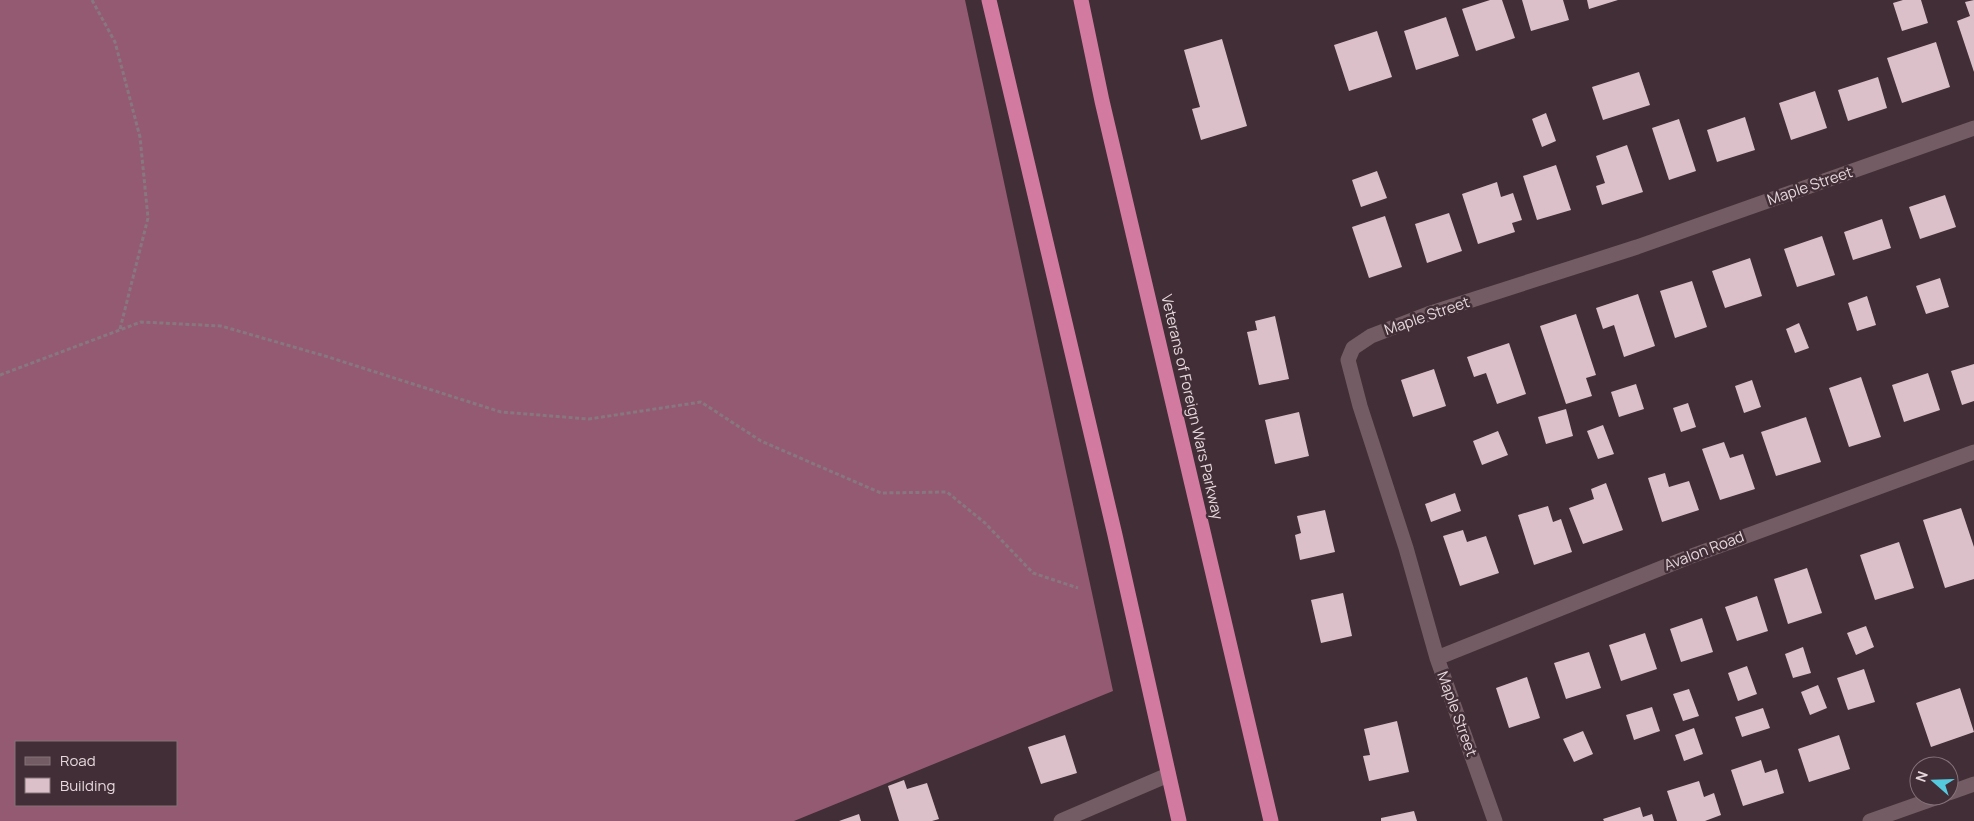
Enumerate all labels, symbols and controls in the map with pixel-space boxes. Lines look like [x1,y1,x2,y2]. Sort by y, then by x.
street label: Maple Street [1764,161,1855,210]
street label: Maple Street [1381,291,1472,340]
street label: Veterans of Foreign Wars Parkway [1156,292,1229,522]
street label: Avalon Road [1661,526,1747,575]
street label: Maple Street [1432,668,1483,759]
legend [15,741,178,806]
text: Road [60,750,96,771]
north arrow [1909,756,1959,806]
text: N [1911,768,1932,784]
text: Building [60,775,115,796]

